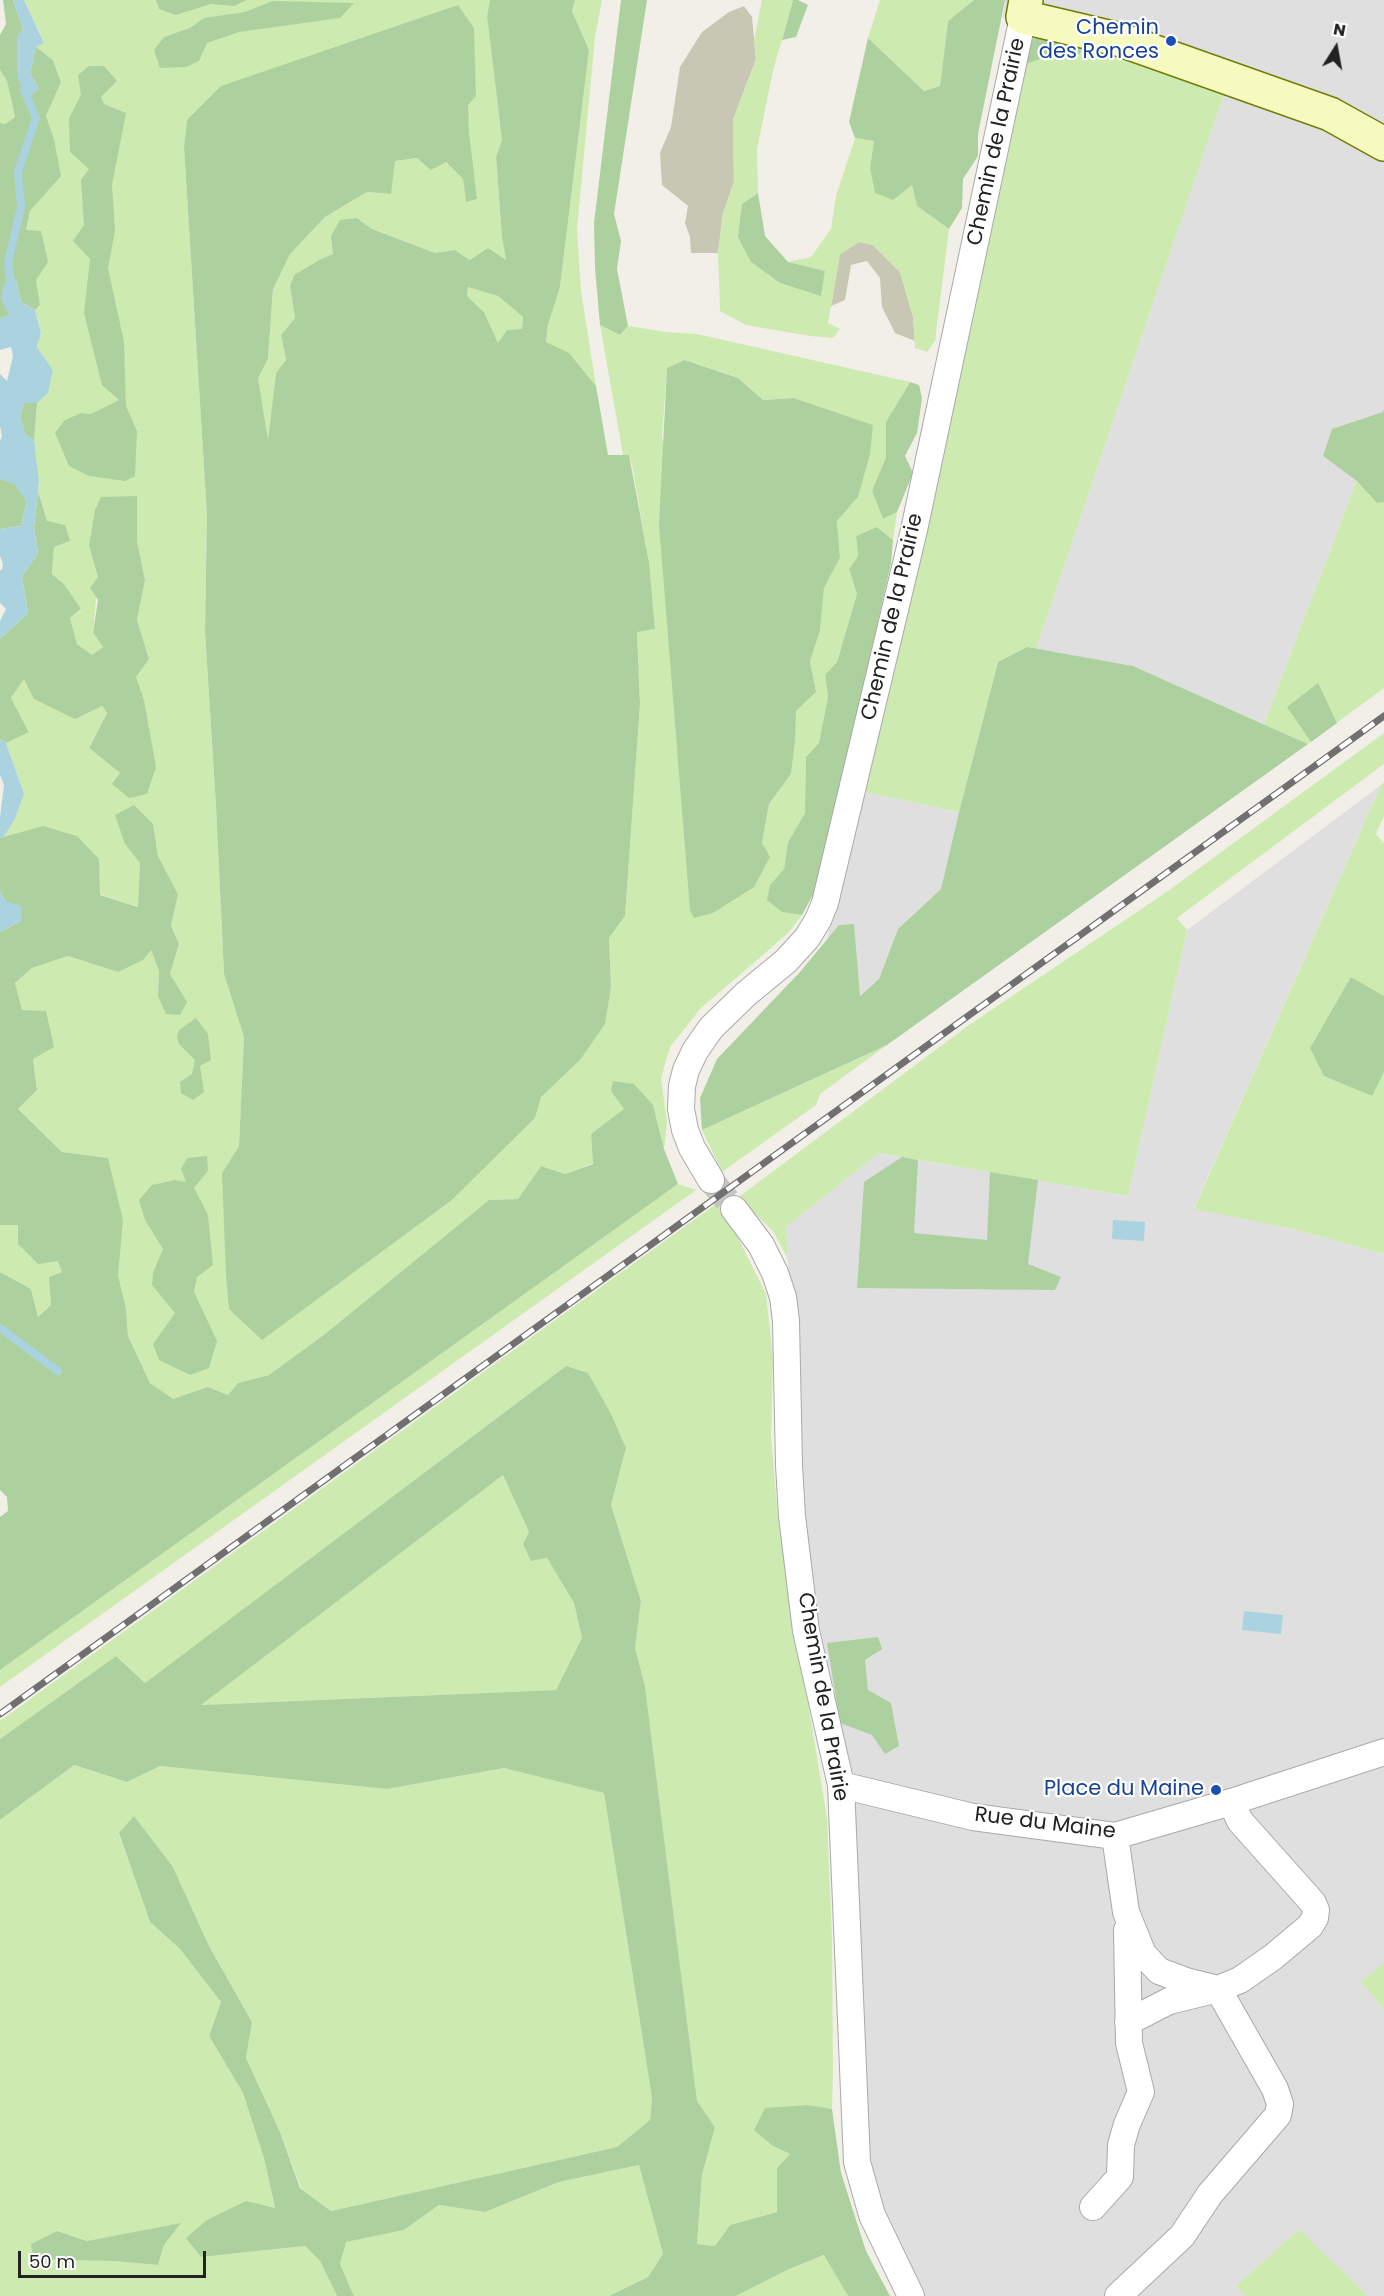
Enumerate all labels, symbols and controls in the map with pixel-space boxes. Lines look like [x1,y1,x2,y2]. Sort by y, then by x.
place label: Chemin des Ronces [1039,16,1159,66]
text: N [1331,17,1348,42]
north arrow [1306,18,1366,78]
marker: Chemin des Ronces [1164,34,1178,48]
street label: Chemin de la Prairie [963,36,1031,248]
street label: Chemin de la Prairie [857,511,929,723]
street label: Chemin de la Prairie [791,1591,853,1803]
place label: Place du Maine [1044,1777,1204,1803]
marker: Place du Maine [1209,1783,1223,1797]
street label: Rue du Maine [973,1803,1117,1845]
scale bar [21,2239,208,2277]
text: 50 m [29,2249,75,2274]

